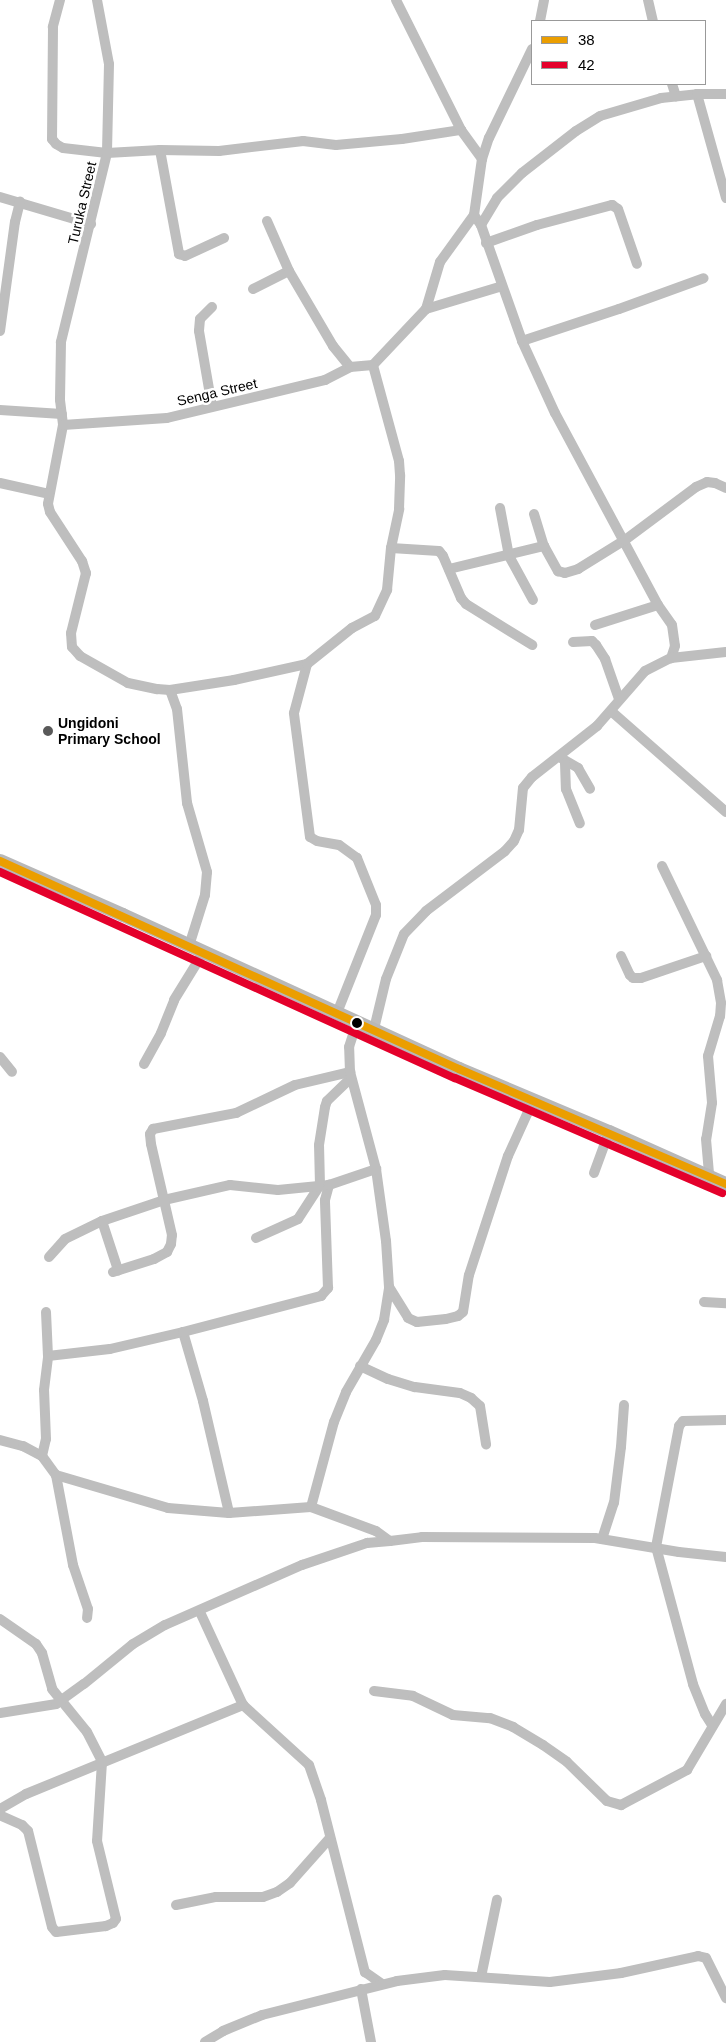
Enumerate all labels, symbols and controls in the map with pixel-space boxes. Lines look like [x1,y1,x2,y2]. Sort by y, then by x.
legend [531,20,706,85]
text: 38 [578,31,595,48]
text: 42 [578,56,595,73]
street label: Turuka Street [64,160,100,246]
street label: Senga Street [175,375,259,409]
place label: Ungidoni Primary School [58,715,161,748]
marker: Ungidoni Primary School [42,725,54,737]
unlabelled marker [352,1018,362,1028]

